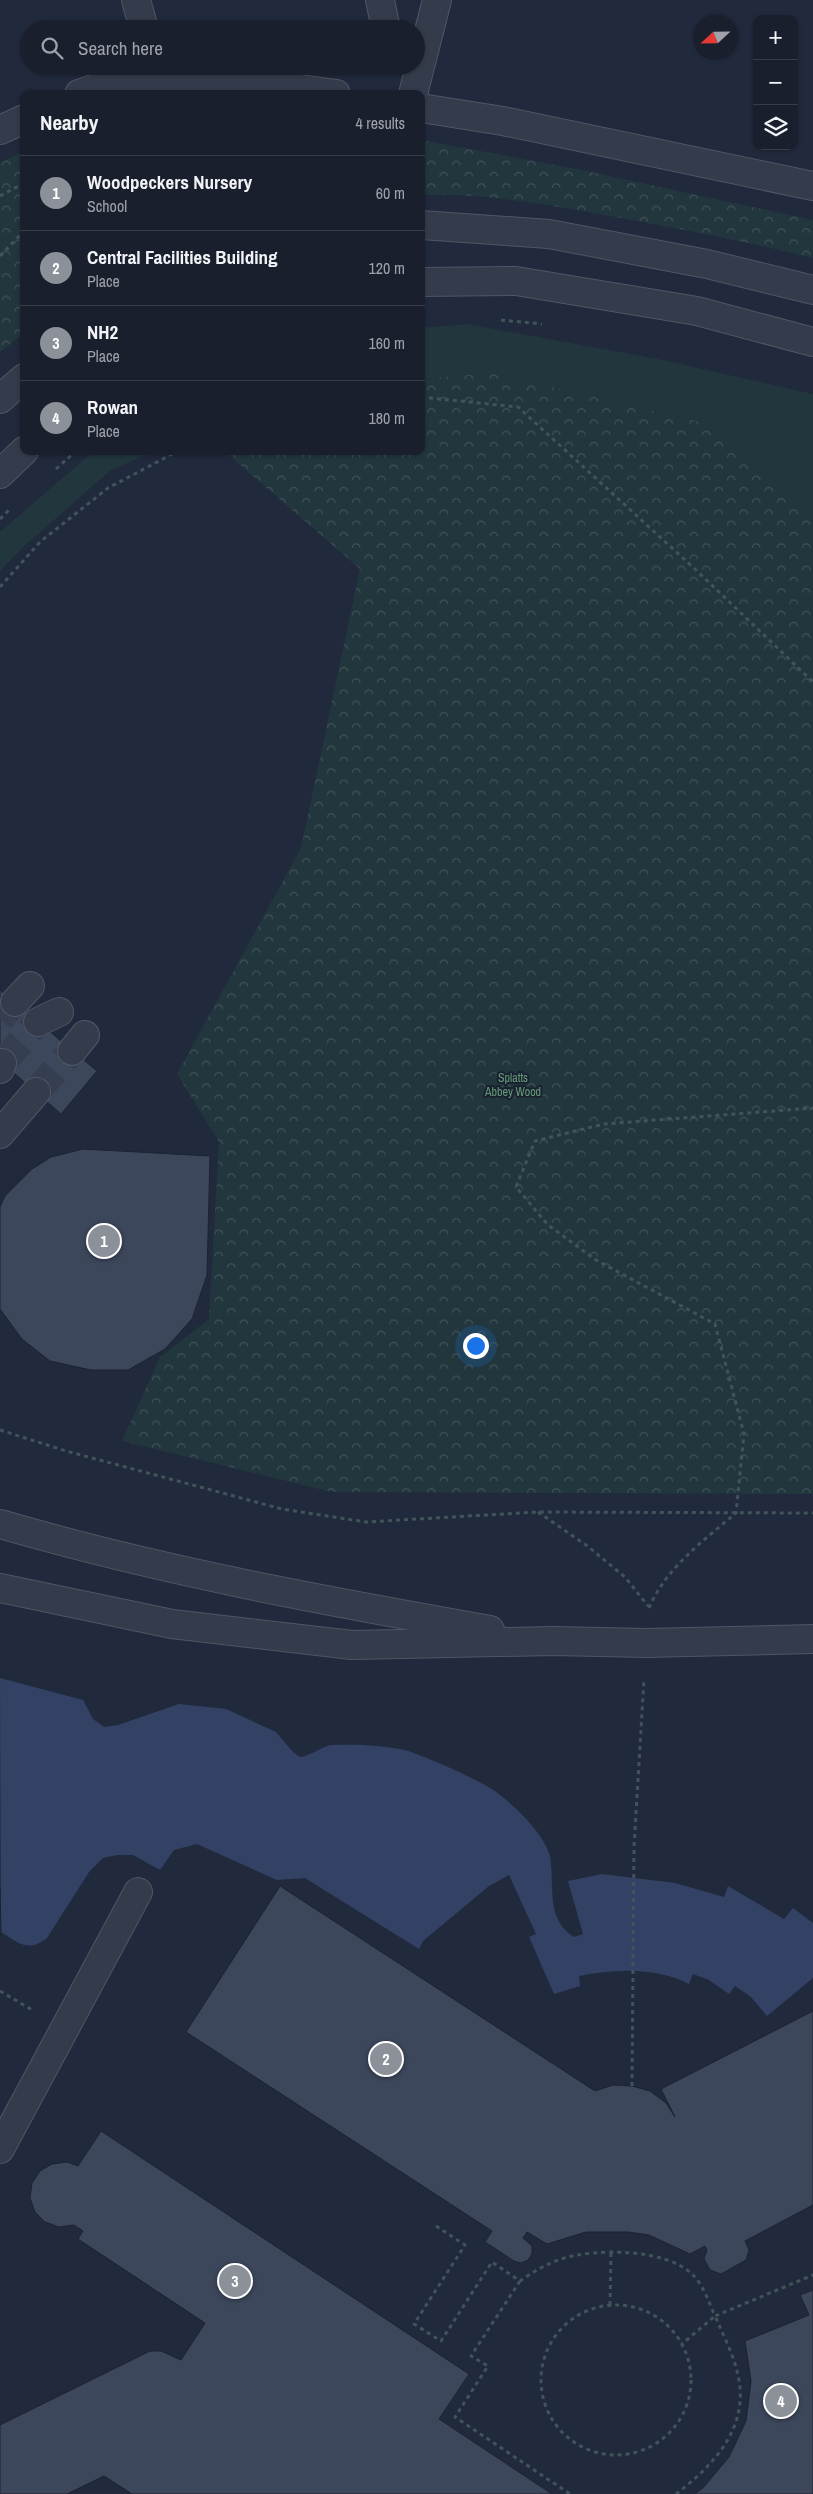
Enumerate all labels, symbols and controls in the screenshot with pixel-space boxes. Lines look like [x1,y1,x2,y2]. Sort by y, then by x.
north arrow [693,15,738,60]
map controls [753,15,798,150]
button: + [753,15,798,60]
search box [20,20,425,75]
icon: search [38,34,66,62]
text: Search here [78,35,163,61]
button: − [753,60,798,105]
button: layers [753,105,798,150]
text: Nearby [40,108,98,137]
text: 4 results [355,112,405,134]
text: Woodpeckers Nursery [87,169,252,195]
text: 1 [52,182,60,204]
text: 60 m [376,182,405,204]
text: School [87,195,127,217]
text: Central Facilities Building [87,244,278,270]
text: 2 [52,257,60,279]
text: 120 m [369,257,405,279]
text: Place [87,270,120,292]
text: NH2 [87,319,118,345]
text: 3 [52,332,60,354]
text: 160 m [369,332,405,354]
text: Place [87,345,120,367]
text: Rowan [87,394,138,420]
text: 4 [52,407,60,429]
text: 180 m [369,407,405,429]
text: Place [87,420,120,442]
park label: Splatts Abbey Wood [484,1070,541,1100]
pin: 1 [88,1222,120,1260]
your location [463,1333,489,1359]
pin: 2 [370,2040,402,2078]
pin: 3 [219,2262,251,2300]
pin: 4 [765,2382,797,2420]

